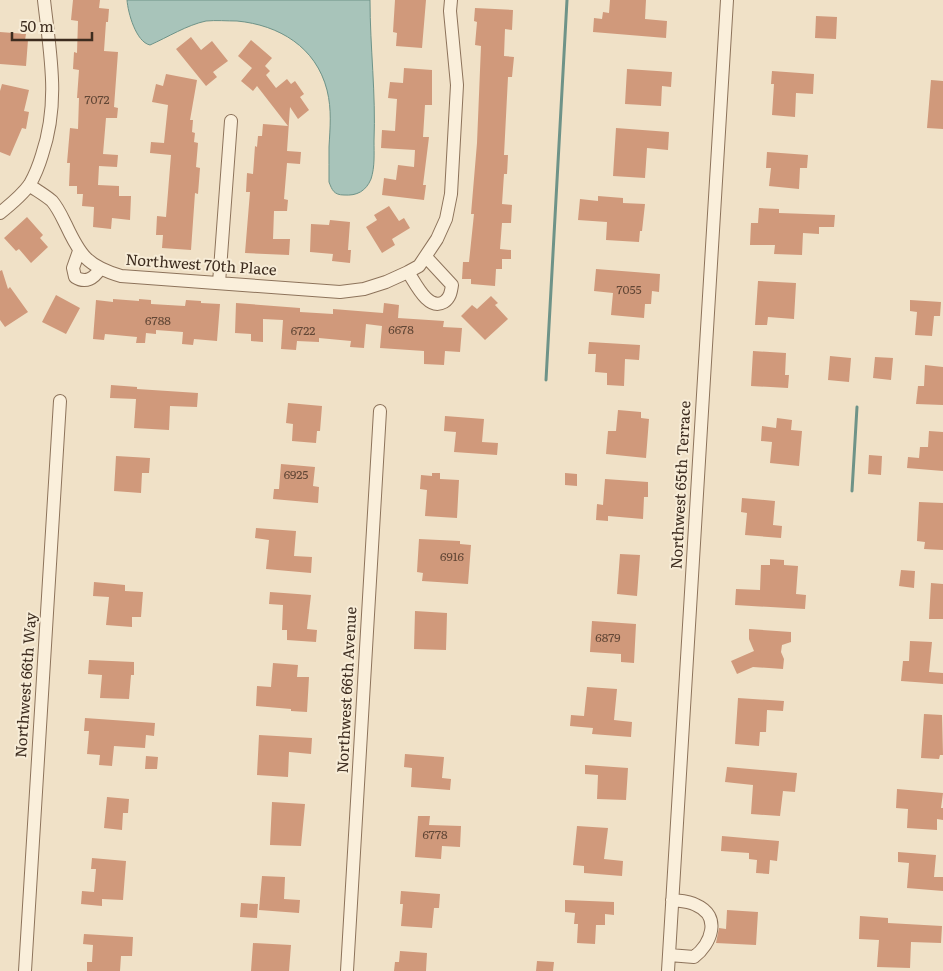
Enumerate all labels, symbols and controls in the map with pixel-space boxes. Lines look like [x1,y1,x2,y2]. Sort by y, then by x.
scale bar [12,10,92,42]
text: 50 m [20,14,54,37]
house number: 7072 [84,90,110,108]
street label: Northwest 70th Place [125,247,278,280]
house number: 7055 [616,280,642,298]
house number: 6788 [145,311,171,329]
house number: 6678 [388,320,414,338]
house number: 6722 [291,321,315,339]
street label: Northwest 65th Terrace [664,400,695,570]
house number: 6925 [284,465,308,483]
house number: 6916 [440,547,465,565]
street label: Northwest 66th Avenue [330,606,361,774]
street label: Northwest 66th Way [8,611,41,759]
house number: 6879 [595,628,621,646]
house number: 6778 [422,825,448,843]

